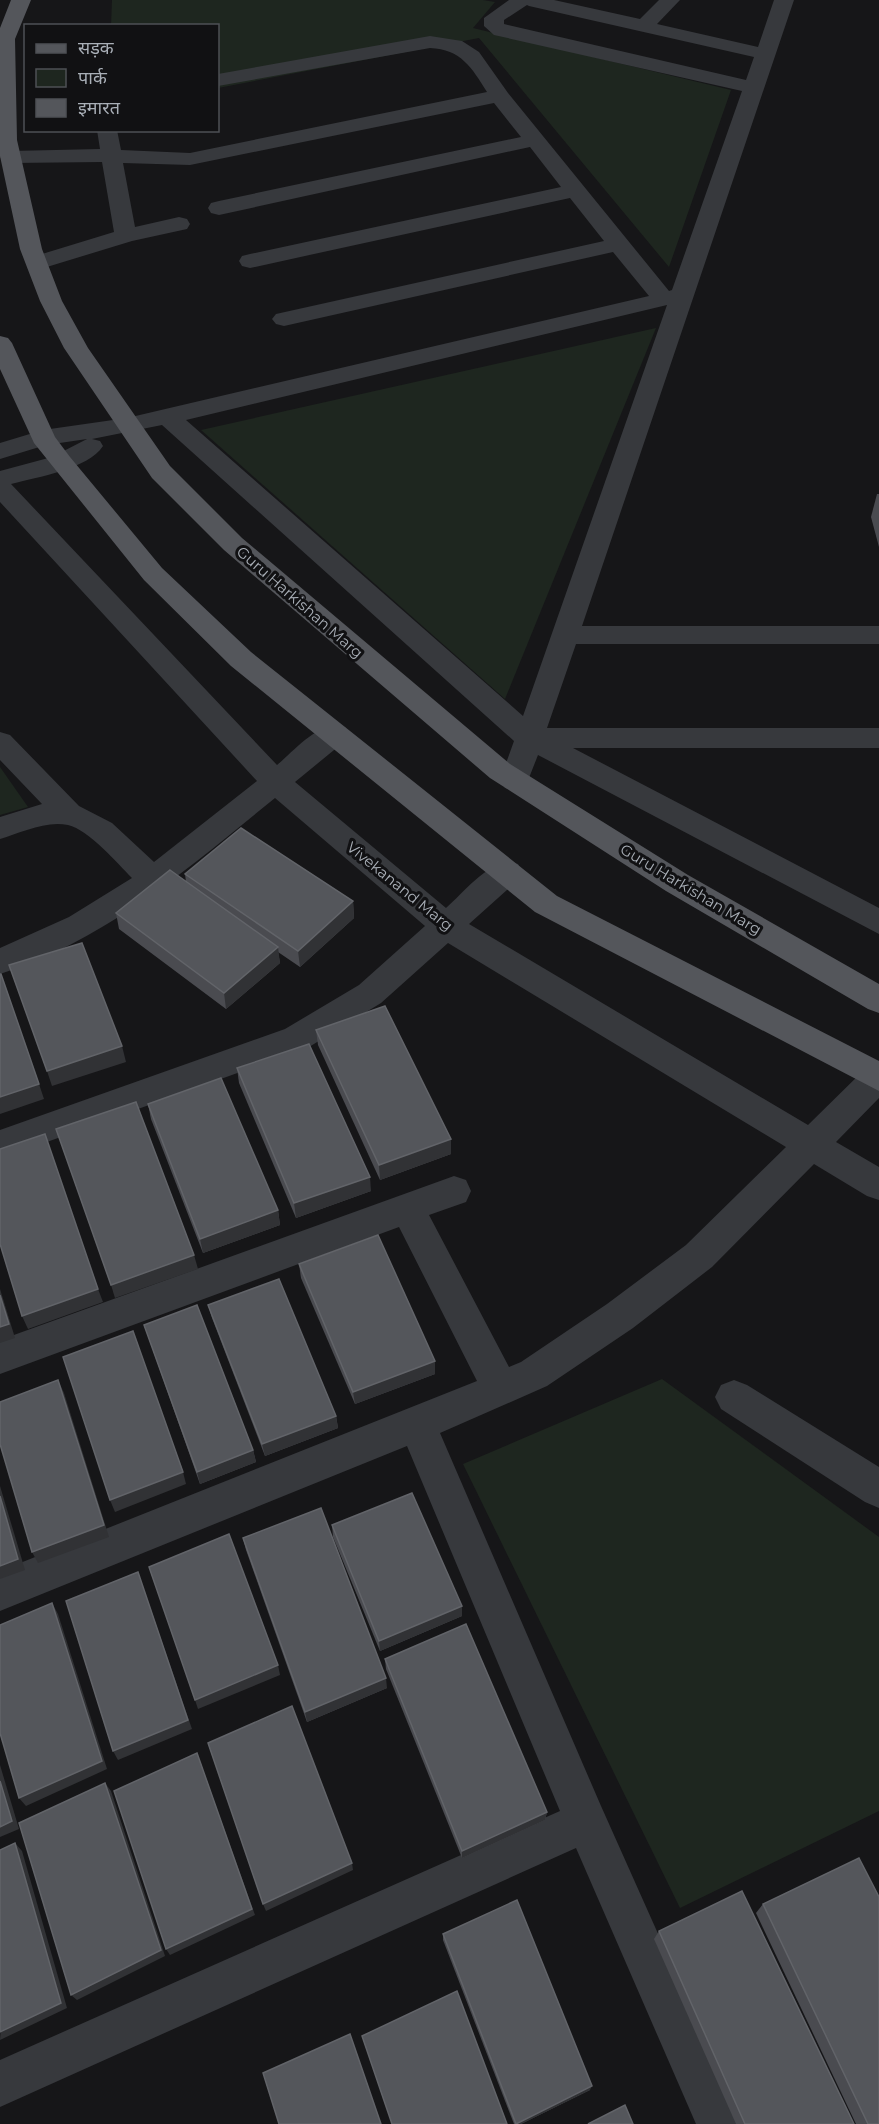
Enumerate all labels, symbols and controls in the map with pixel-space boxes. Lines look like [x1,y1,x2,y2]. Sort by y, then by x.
legend [24,24,219,132]
text: सड़क [78,37,115,59]
text: पार्क [78,67,108,89]
text: इमारत [78,97,121,119]
street label: Guru Harkishan Marg [233,542,367,662]
street label: Vivekanand Marg [343,837,457,935]
street label: Guru Harkishan Marg [617,839,765,939]

